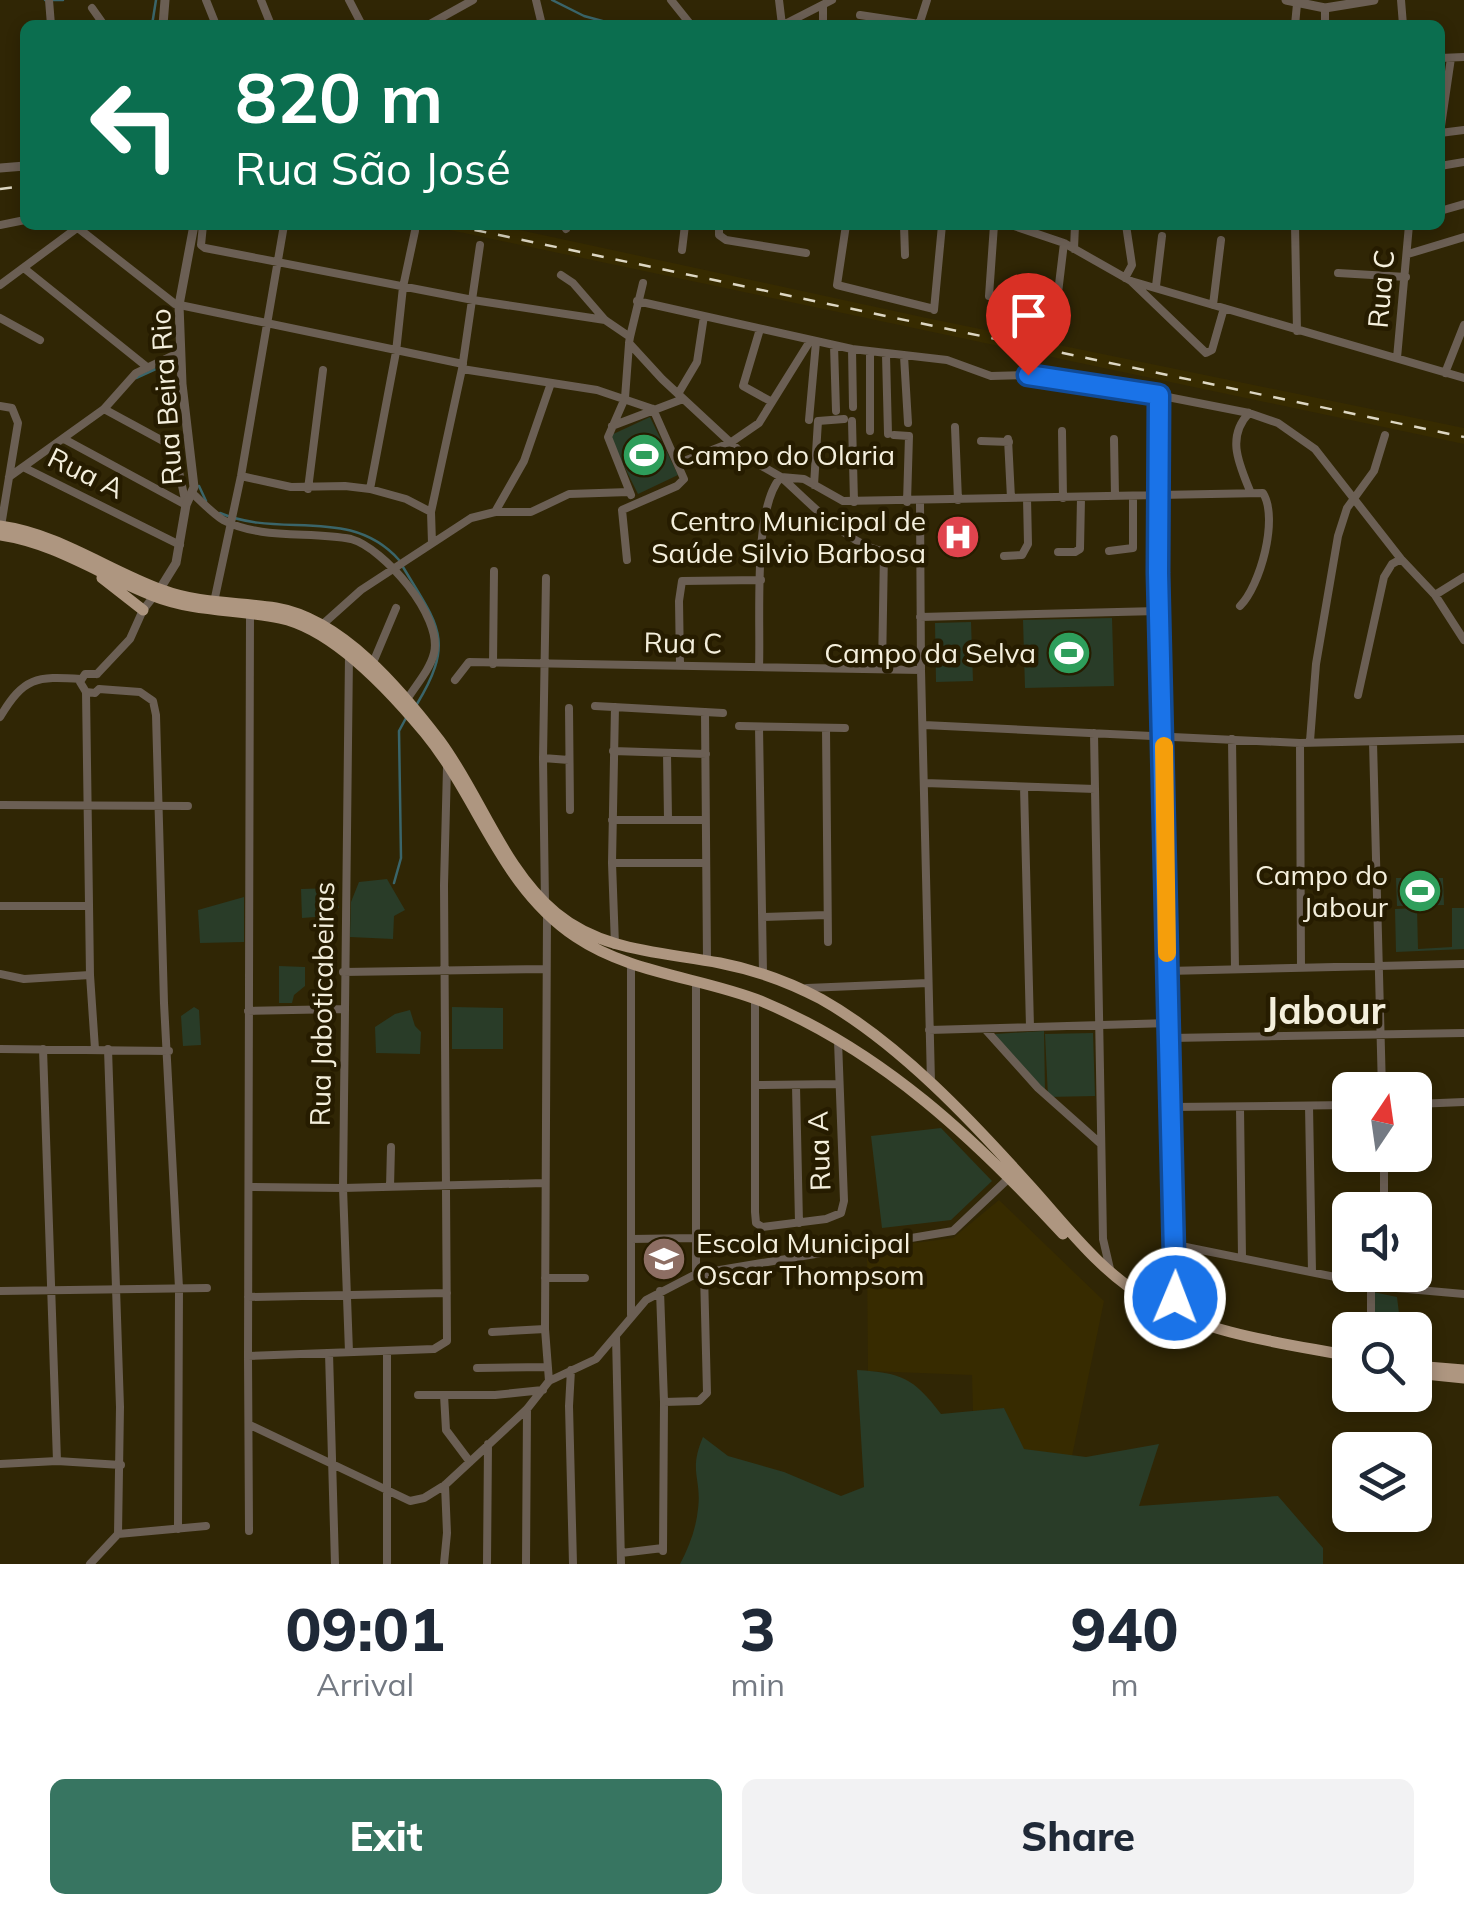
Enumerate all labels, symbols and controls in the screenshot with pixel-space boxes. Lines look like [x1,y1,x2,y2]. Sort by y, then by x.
text: 820 m [235,53,443,141]
icon: left [70,60,200,190]
text: Rua São José [235,140,511,196]
street label: Rua C [1360,248,1401,330]
pin [986,273,1071,376]
icon: arrive [1001,288,1056,343]
street label: Rua Beira Rio [142,308,189,486]
sports icon: Campo do Olaria [621,432,667,478]
place label: Campo do Olaria [676,437,895,472]
street label: Rua A [42,439,130,506]
place label: Centro Municipal de Saúde Silvio Barbosa [651,503,926,570]
hospital icon: Centro Municipal de Saúde Silvio Barbosa [935,514,981,560]
street label: Rua C [643,624,723,661]
sports icon: Campo da Selva [1046,630,1092,676]
place label: Campo da Selva [824,635,1036,670]
place label: Campo do Jabour [1255,857,1389,924]
sports icon: Campo do Jabour [1397,868,1443,914]
street label: Rua Jaboticabeiras [302,881,341,1127]
district label: Jabour [1265,986,1386,1034]
north arrow [1332,1072,1432,1172]
map controls [1332,1072,1432,1532]
street label: Rua A [800,1110,837,1192]
button: sound [1332,1192,1432,1292]
place label: Escola Municipal Oscar Thompsom [696,1225,925,1292]
school or university icon: Escola Municipal Oscar Thompsom [641,1236,687,1282]
position arrow [1123,1246,1227,1350]
button: search [1332,1312,1432,1412]
button: layers [1332,1432,1432,1532]
text: 09:01 [285,1591,445,1666]
text: 3 [740,1591,776,1666]
text: 940 [1070,1591,1178,1666]
text: Arrival [316,1664,414,1704]
text: min [731,1664,785,1704]
text: m [1110,1664,1139,1704]
button: Exit [50,1779,722,1894]
button: Share [742,1779,1414,1894]

